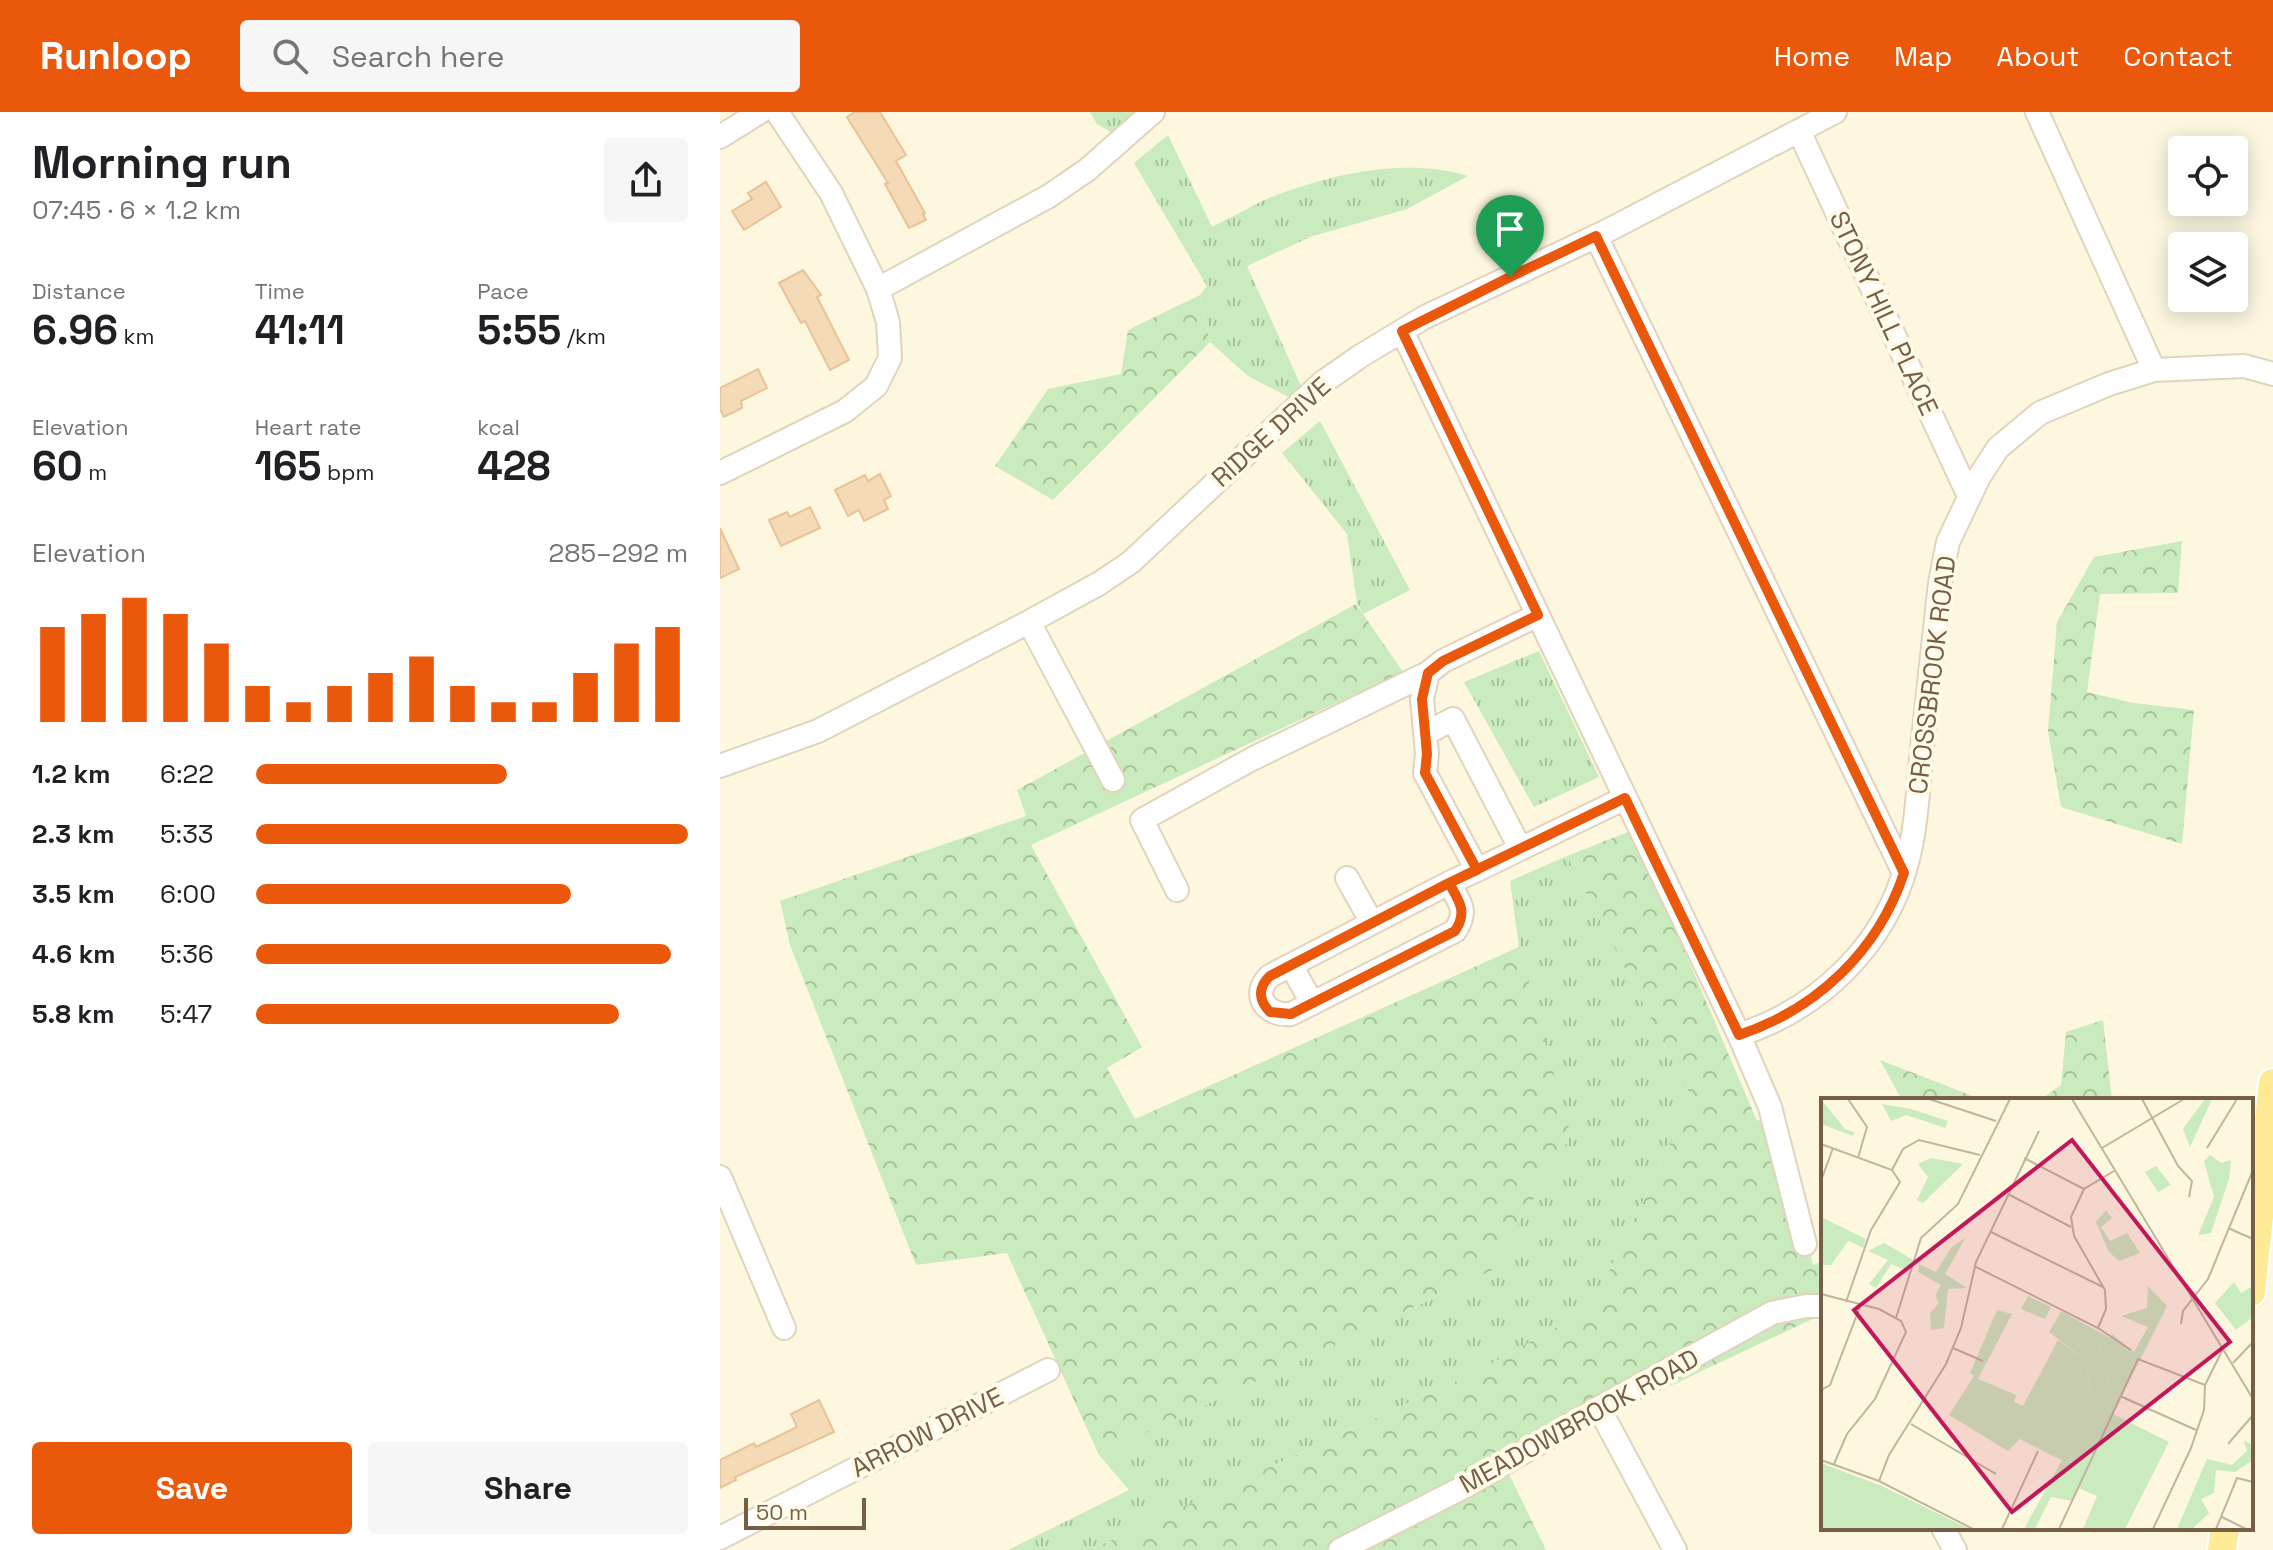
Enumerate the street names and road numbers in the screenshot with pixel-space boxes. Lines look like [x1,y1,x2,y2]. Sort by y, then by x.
street label: STONY HILL PLACE [1822,205,1946,421]
street label: RIDGE DRIVE [1204,369,1338,495]
street label: CROSSBROOK ROAD [1900,554,1964,796]
street label: MEADOWBROOK ROAD [1453,1341,1705,1501]
street label: ARROW DRIVE [845,1379,1009,1485]

